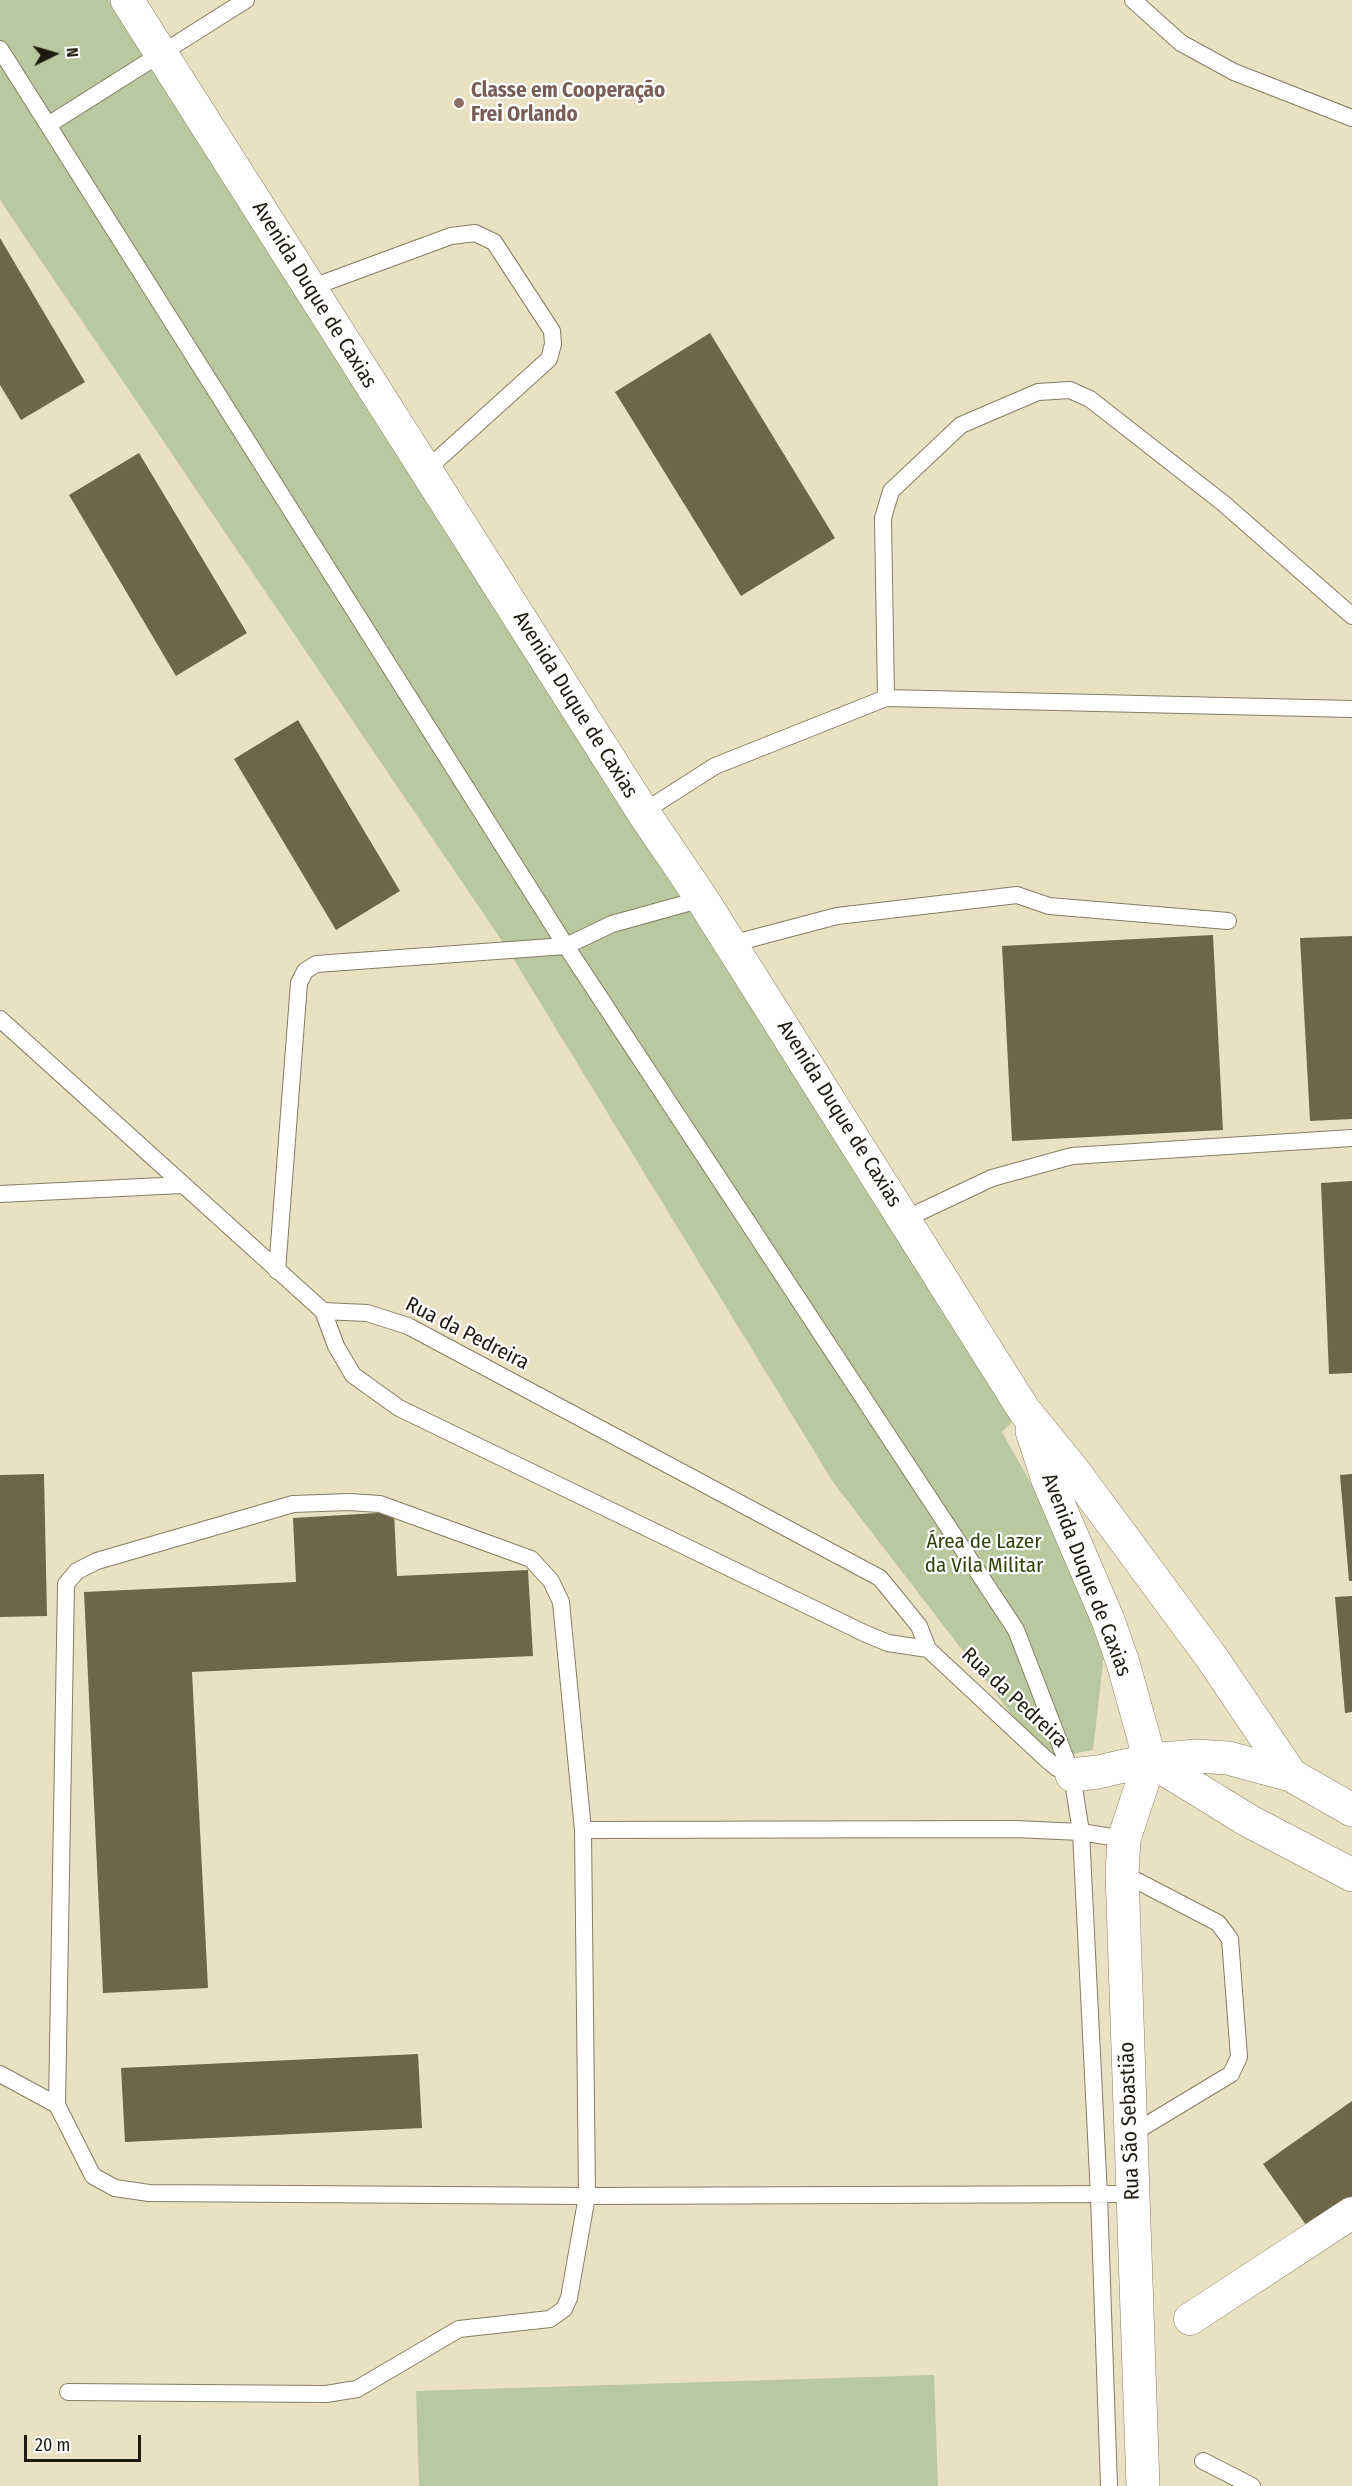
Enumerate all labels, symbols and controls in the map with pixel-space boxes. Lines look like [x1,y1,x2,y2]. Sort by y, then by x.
north arrow [24,24,84,84]
text: N [63,47,82,58]
place label: Classe em Cooperação Frei Orlando [471,78,665,128]
marker: Classe em Cooperação Frei Orlando [452,96,466,110]
street label: Avenida Duque de Caxias [246,197,382,393]
street label: Avenida Duque de Caxias [507,607,643,803]
street label: Avenida Duque de Caxias [771,1016,907,1212]
street label: Rua da Pedreira [401,1292,533,1376]
street label: Avenida Duque de Caxias [1036,1470,1136,1680]
park label: Área de Lazer da Vila Militar [925,1529,1043,1579]
street label: Rua da Pedreira [956,1643,1072,1753]
street label: Rua São Sebastião [1115,2041,1145,2201]
scale bar [27,2423,144,2461]
text: 20 m [35,2434,70,2456]

